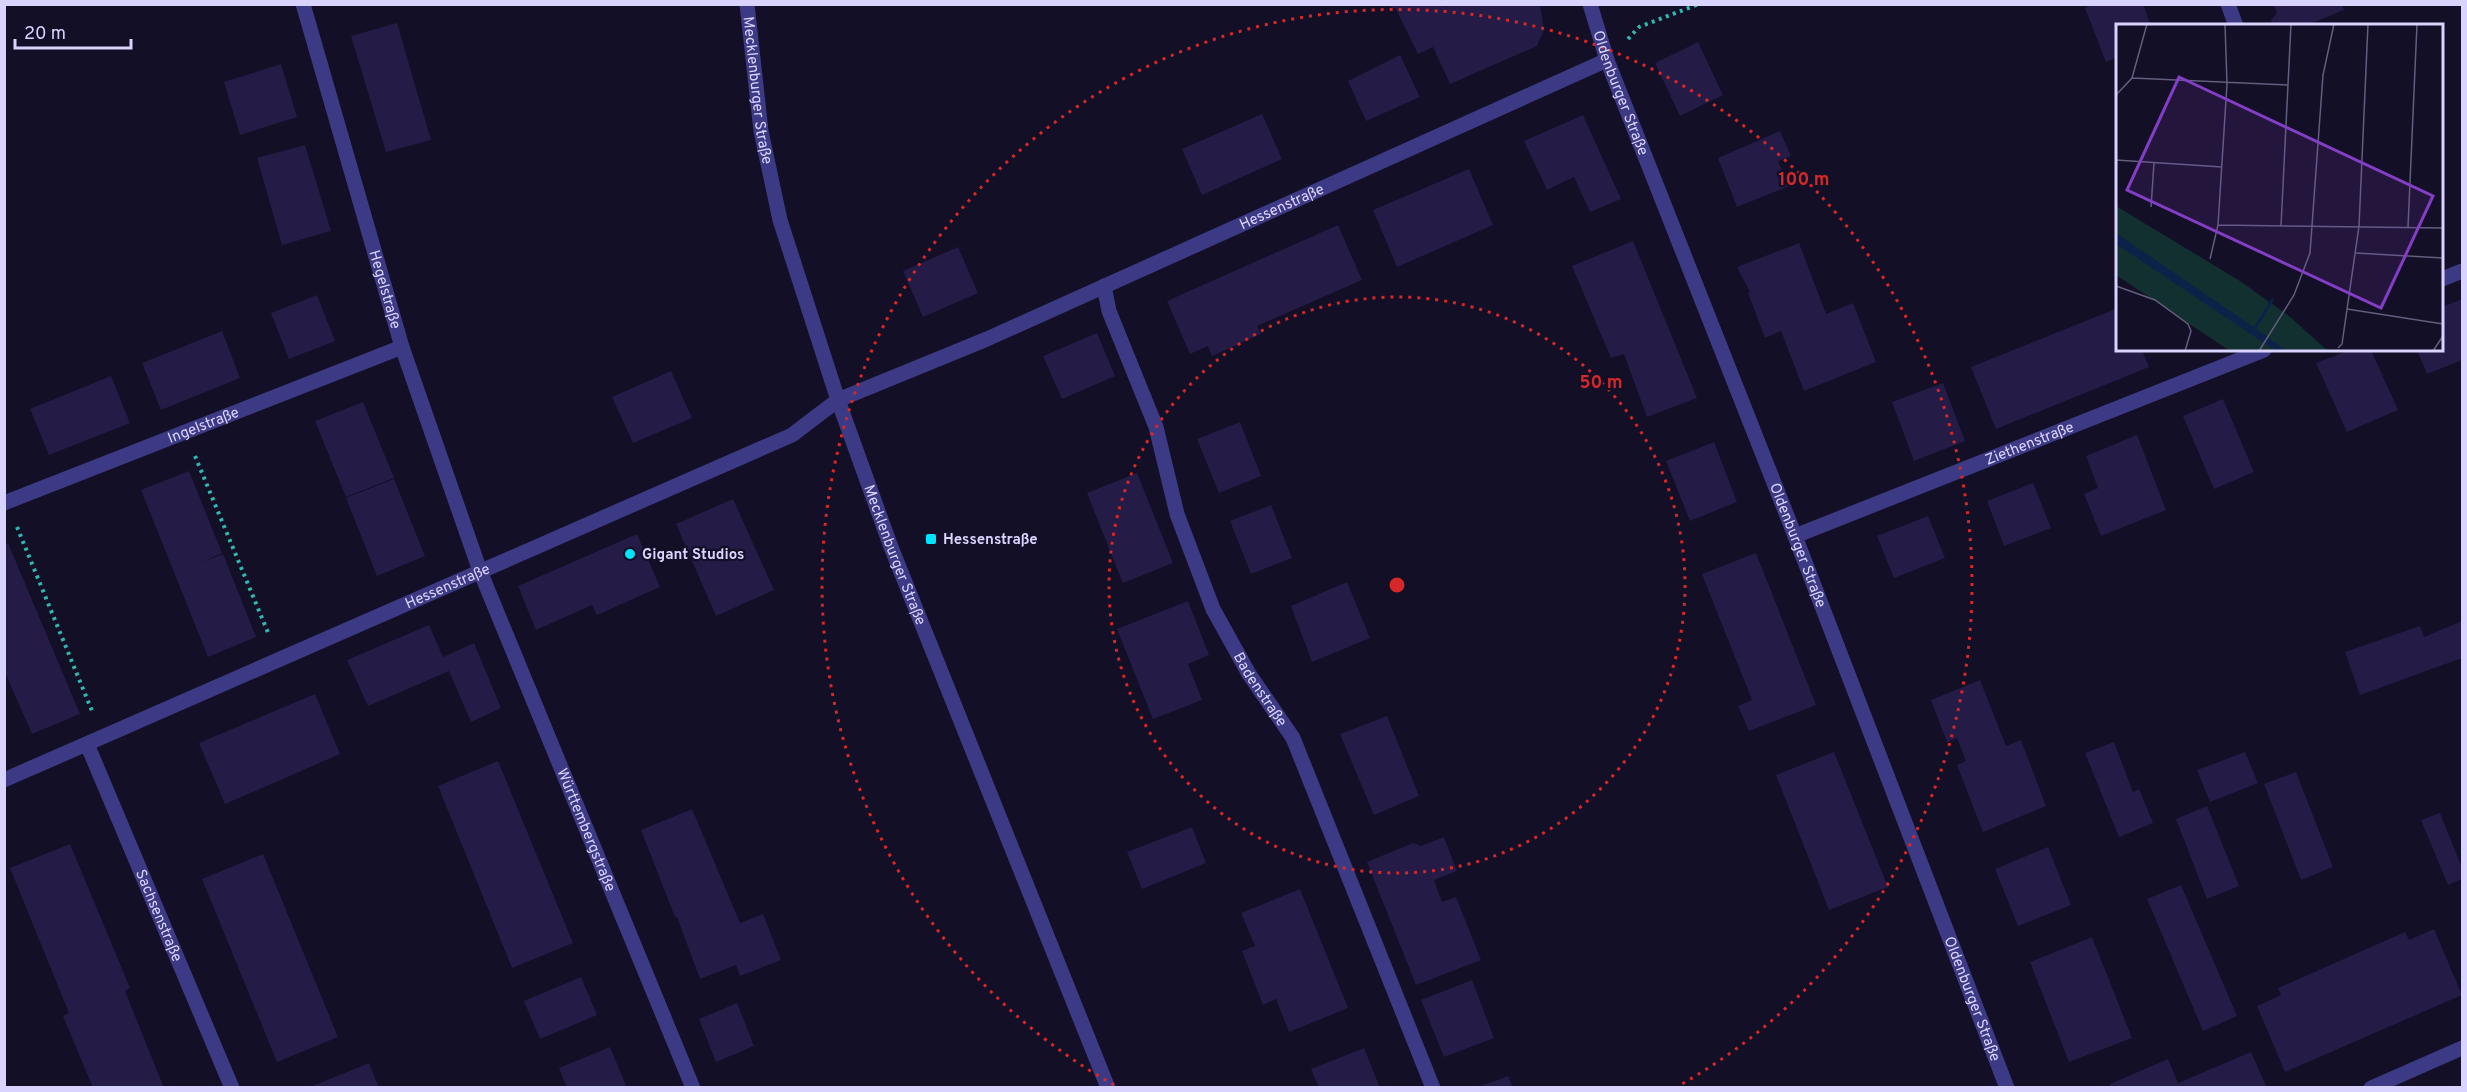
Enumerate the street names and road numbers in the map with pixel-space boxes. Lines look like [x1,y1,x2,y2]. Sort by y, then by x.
street label: Mecklenburger Straße [737,16,776,166]
street label: Oldenburger Straße [1588,28,1652,159]
street label: Hessenstraße [1237,181,1327,235]
street label: Hegelstraße [364,248,404,331]
street label: Ingelstraße [165,404,242,449]
street label: Ziethenstraße [1983,418,2077,471]
street label: Oldenburger Straße [1764,481,1830,611]
street label: Mecklenburger Straße [858,483,929,628]
street label: Hessenstraße [403,560,493,614]
street label: Badenstraße [1228,650,1290,731]
street label: Württembergstraße [551,766,619,895]
street label: Sachsenstraße [130,867,186,965]
street label: Oldenburger Straße [1939,934,2004,1064]

